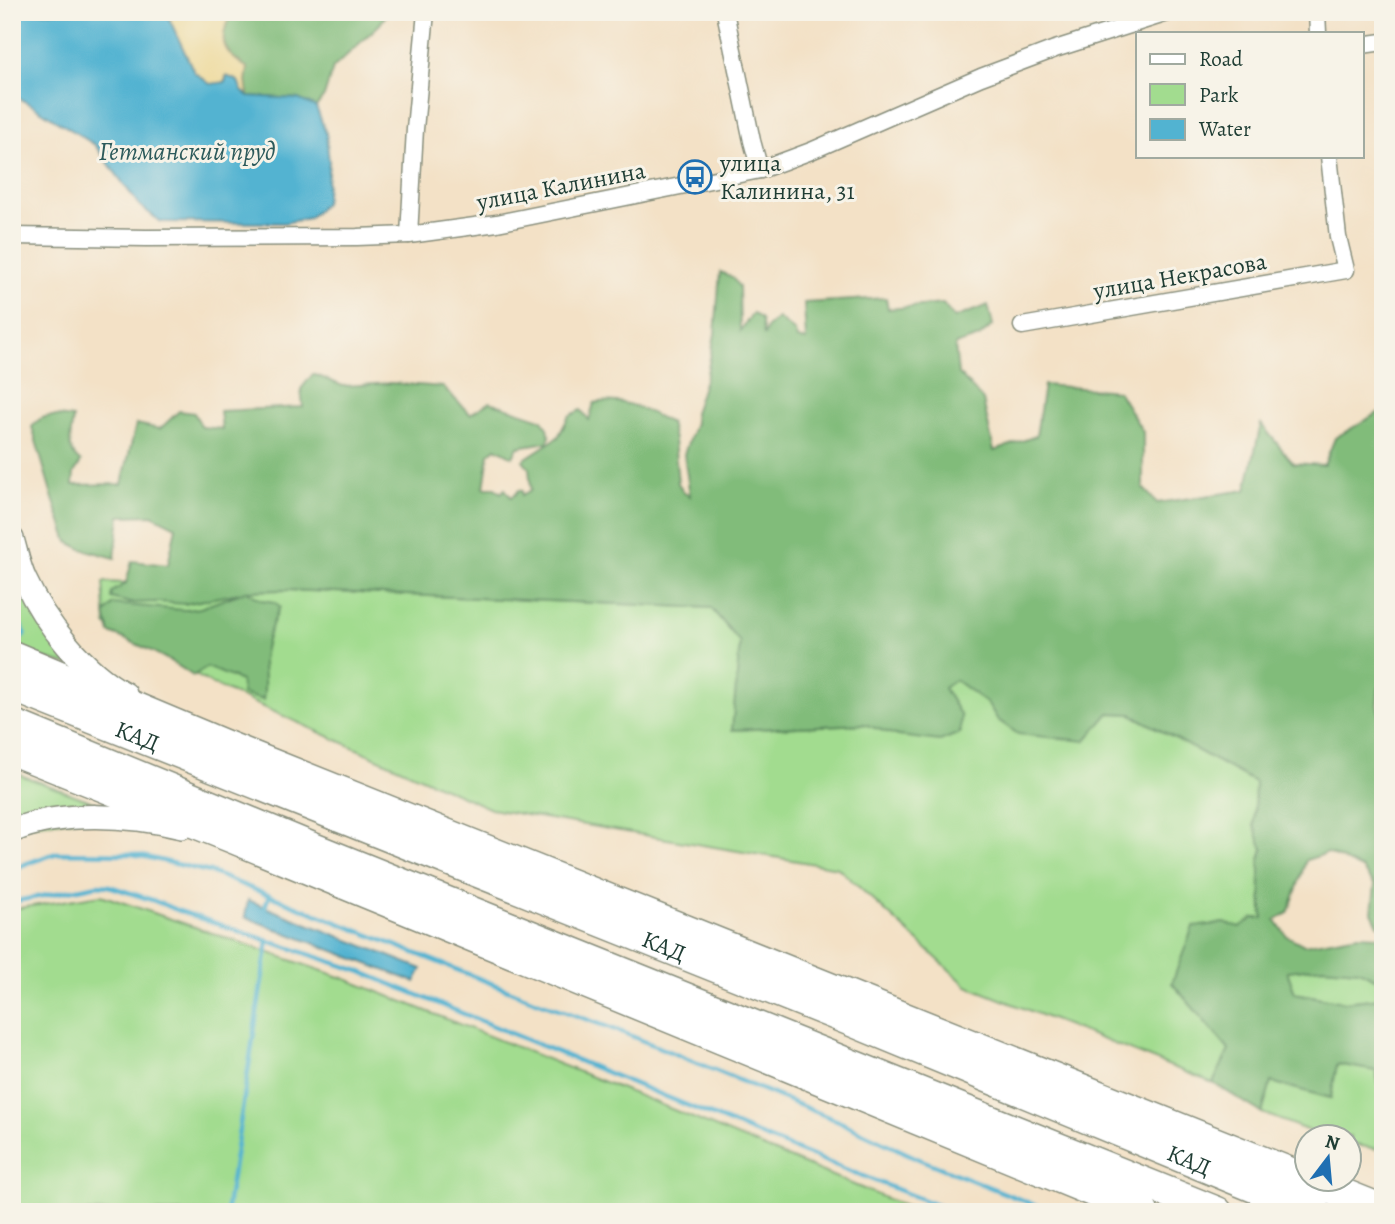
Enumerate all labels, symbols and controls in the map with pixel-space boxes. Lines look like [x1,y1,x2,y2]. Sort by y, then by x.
legend [1136,32,1364,158]
text: Road [1199,45,1243,73]
text: Park [1199,81,1239,109]
text: Water [1198,115,1251,143]
water label: Гетманский пруд [99,134,275,169]
place label: улица Калинина, 31 [719,147,855,207]
street label: улица Калинина [473,154,648,218]
bus stop icon: улица Калинина, 31 [676,158,714,196]
street label: улица Некрасова [1090,245,1269,307]
street label: КАД [111,713,164,759]
street label: КАД [637,923,691,969]
north arrow [1294,1122,1364,1192]
text: N [1322,1128,1343,1157]
street label: КАД [1162,1137,1216,1183]

